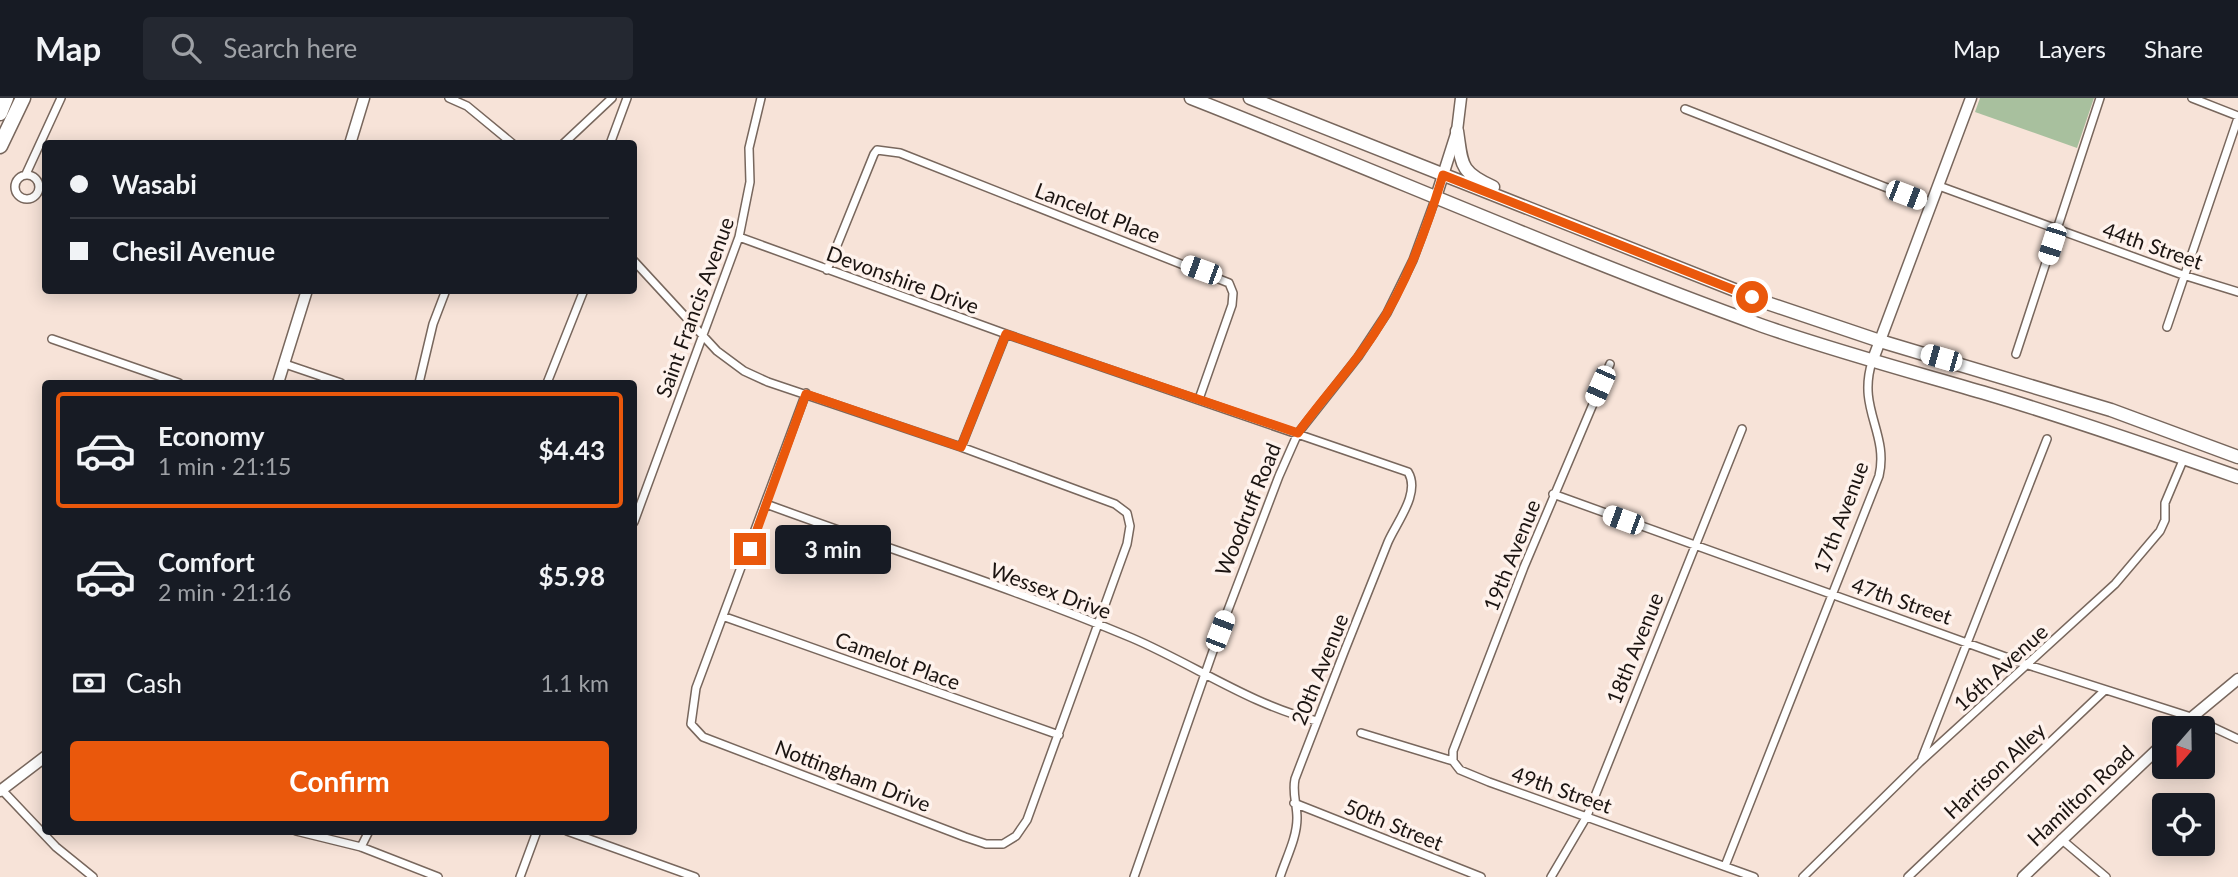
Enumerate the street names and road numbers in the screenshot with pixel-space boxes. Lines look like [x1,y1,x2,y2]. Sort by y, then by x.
street label: Lancelot Place [1032,177,1164,247]
street label: Saint Francis Avenue [650,213,738,401]
street label: 44th Street [2100,216,2207,274]
street label: Devonshire Drive [823,240,983,318]
street label: Woodruff Road [1209,439,1285,579]
street label: 17th Avenue [1807,458,1873,576]
street label: 19th Avenue [1477,496,1545,614]
street label: Wessex Drive [987,557,1115,623]
street label: 47th Street [1849,571,1956,629]
street label: 18th Avenue [1600,589,1668,707]
street label: 20th Avenue [1285,610,1353,728]
street label: 16th Avenue [1948,618,2052,716]
street label: Camelot Place [832,626,964,694]
street label: Harrison Alley [1938,717,2050,823]
street label: Nottingham Drive [772,734,934,816]
street label: Hamilton Road [2022,739,2138,851]
street label: 49th Street [1509,760,1616,818]
street label: 50th Street [1341,793,1447,855]

